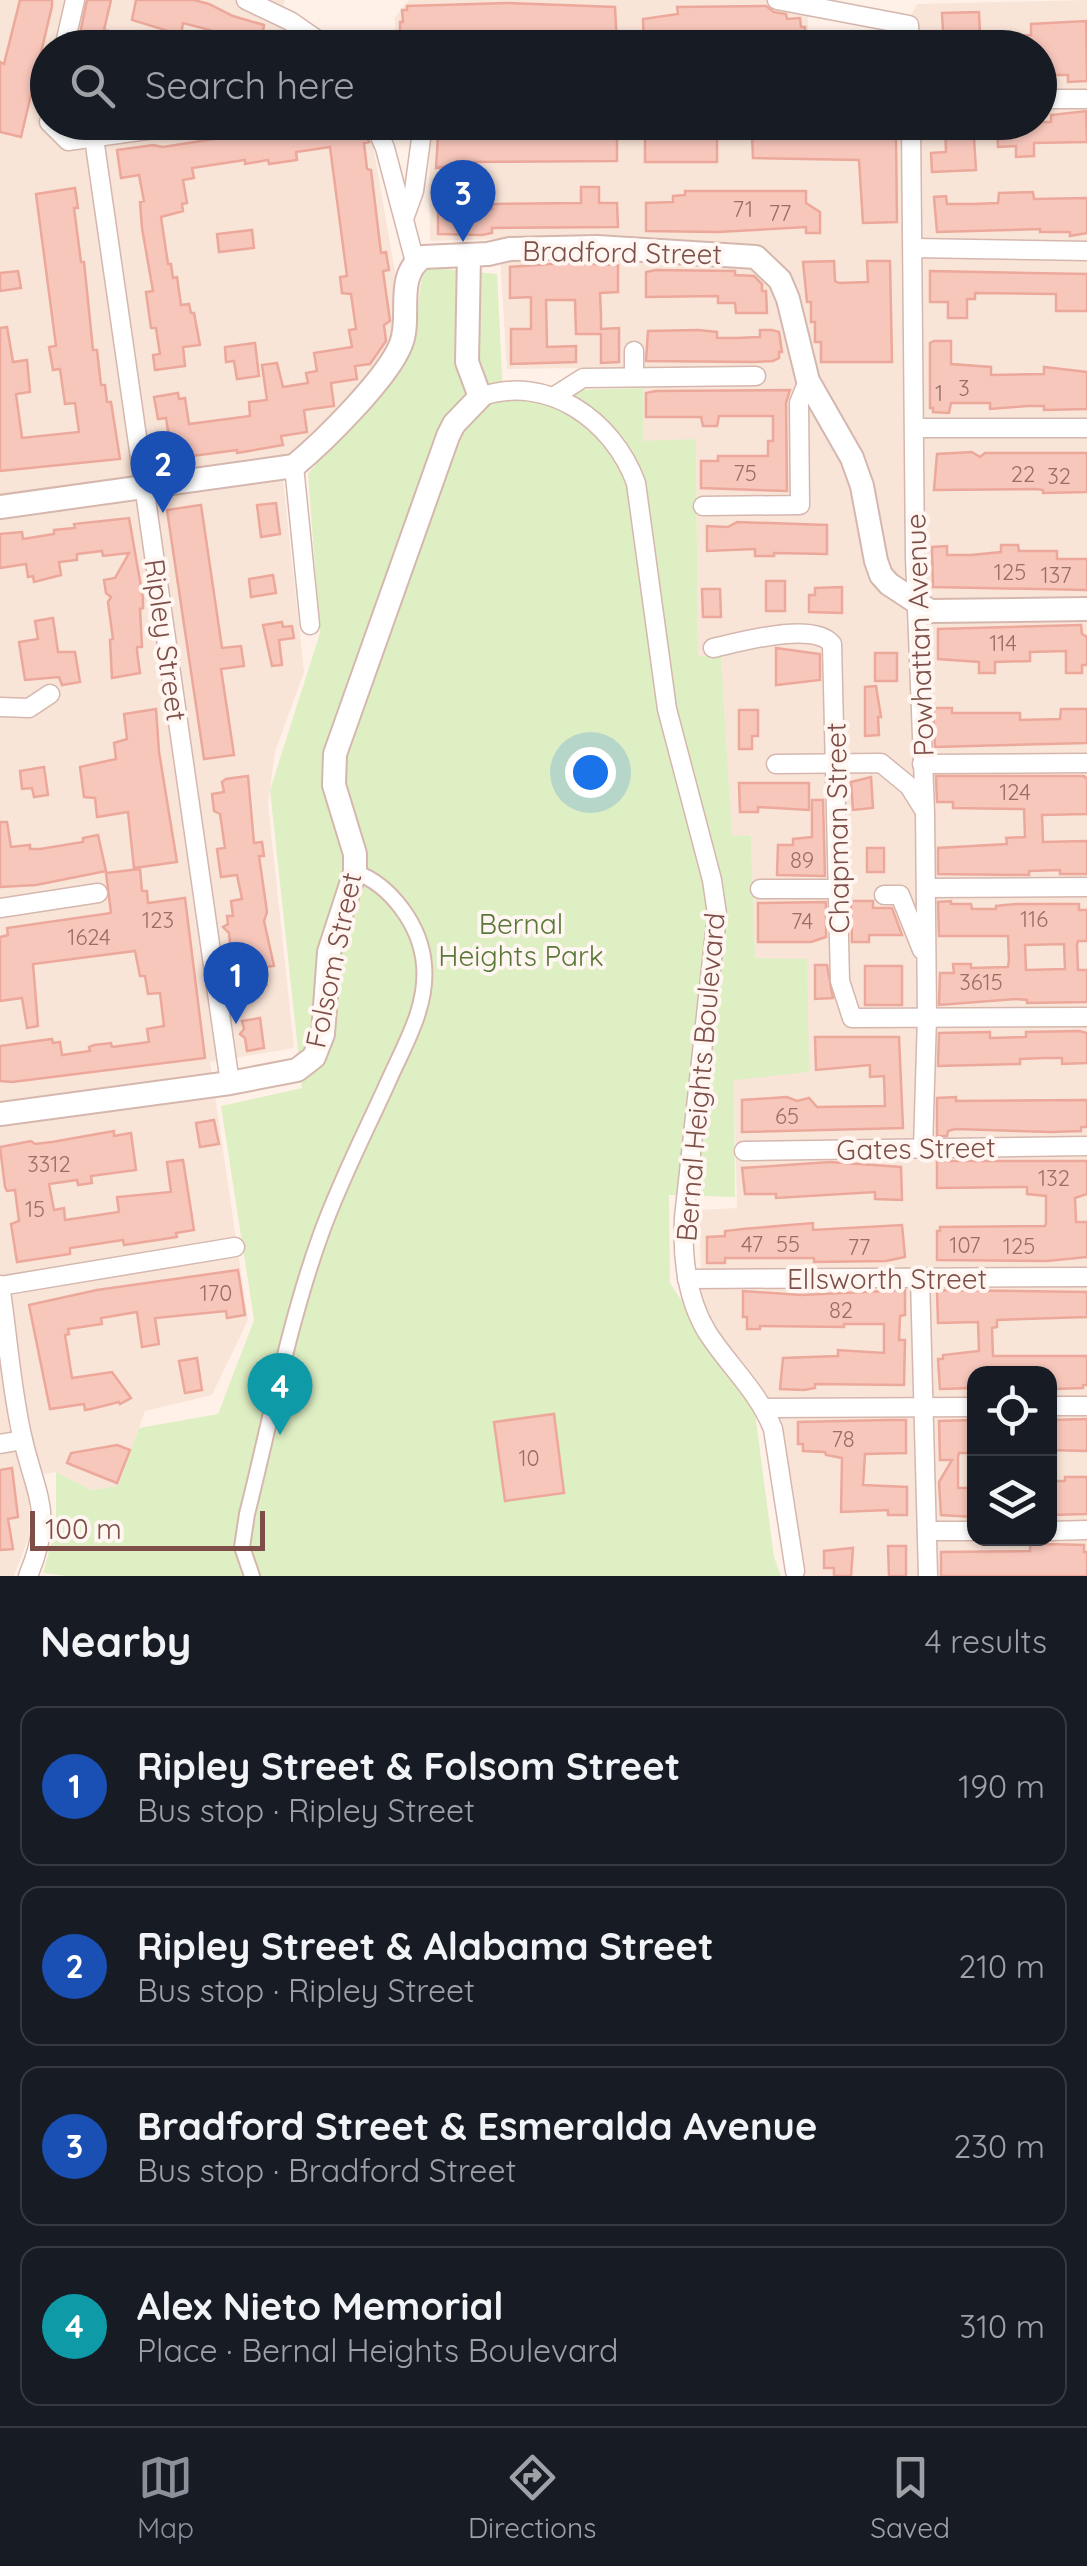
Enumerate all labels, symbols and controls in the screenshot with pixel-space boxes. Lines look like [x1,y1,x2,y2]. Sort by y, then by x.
search box [30,30,1057,140]
icon: search [65,58,120,113]
text: Search here [145,61,355,109]
pin: 3 [430,160,496,242]
house number: 71 [733,195,753,223]
house number: 77 [769,199,791,227]
street label: Bradford Street [522,233,722,271]
house number: 3 [958,374,970,402]
house number: 1 [935,379,943,407]
pin: 2 [130,430,196,513]
house number: 75 [733,459,757,487]
house number: 22 [1011,460,1035,488]
house number: 32 [1047,462,1071,490]
street label: Powhattan Avenue [897,513,941,757]
street label: Ripley Street [137,557,195,723]
house number: 125 [994,558,1026,586]
house number: 137 [1041,561,1071,589]
house number: 114 [989,629,1017,657]
street label: Chapman Street [818,722,856,934]
your location [565,747,616,798]
house number: 124 [999,778,1031,806]
house number: 89 [790,846,814,874]
street label: Folsom Street [297,869,369,1051]
house number: 116 [1020,905,1048,933]
house number: 123 [142,906,174,934]
park label: Bernal Heights Park [438,906,604,973]
house number: 74 [791,907,813,935]
street label: Bernal Heights Boulevard [668,911,732,1243]
house number: 1624 [67,923,111,951]
pin: 1 [204,942,268,1024]
house number: 3615 [959,968,1003,996]
house number: 65 [775,1102,799,1130]
street label: Gates Street [836,1129,996,1167]
house number: 3312 [27,1150,71,1178]
house number: 132 [1038,1164,1070,1192]
house number: 15 [25,1195,45,1223]
house number: 47 [741,1230,763,1258]
house number: 55 [776,1230,800,1258]
house number: 107 [949,1231,981,1259]
house number: 125 [1003,1232,1035,1260]
house number: 77 [848,1233,870,1261]
street label: Ellsworth Street [787,1261,987,1296]
house number: 170 [200,1279,232,1307]
house number: 82 [829,1296,853,1324]
pin: 4 [248,1352,312,1435]
map controls [967,1366,1057,1546]
button: locate [967,1366,1057,1456]
house number: 78 [831,1425,855,1453]
house number: 10 [518,1444,540,1472]
button: layers [967,1456,1057,1546]
scale bar [30,1506,265,1551]
text: 100 m [45,1511,122,1546]
text: Nearby [40,1615,191,1668]
text: 4 results [925,1621,1047,1661]
text: Ripley Street & Folsom Street [137,1742,680,1790]
text: 1 [68,1766,81,1806]
text: 190 m [958,1766,1045,1806]
text: Bus stop · Ripley Street [137,1790,475,1830]
text: Ripley Street & Alabama Street [137,1922,713,1970]
text: 2 [65,1946,84,1986]
text: 210 m [958,1946,1045,1986]
text: Bus stop · Ripley Street [137,1970,475,2010]
text: Bradford Street & Esmeralda Avenue [137,2102,817,2150]
text: 3 [66,2126,83,2166]
text: 230 m [954,2126,1045,2166]
text: Bus stop · Bradford Street [137,2150,516,2190]
text: Alex Nieto Memorial [137,2282,504,2330]
text: 4 [65,2306,84,2346]
text: 310 m [959,2306,1045,2346]
text: Place · Bernal Heights Boulevard [137,2330,618,2370]
tab: Map [137,2450,194,2545]
tab: Directions [468,2450,596,2545]
tab: Saved [870,2450,950,2545]

